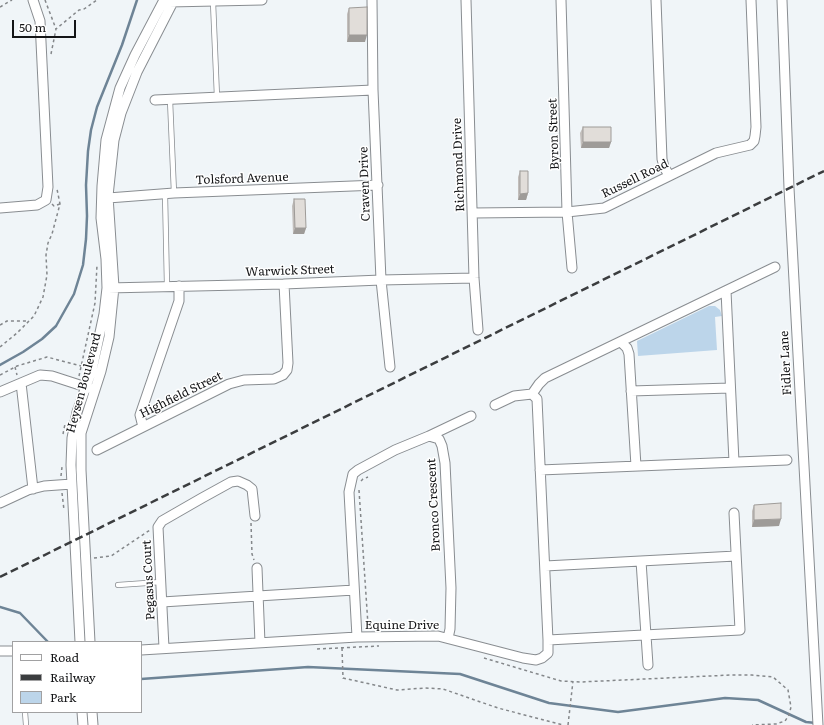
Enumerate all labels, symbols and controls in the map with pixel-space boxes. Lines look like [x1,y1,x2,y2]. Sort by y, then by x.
scale bar [14,12,78,38]
text: 50 m [19,18,46,36]
street label: Byron Street [546,98,562,170]
street label: Richmond Drive [450,118,468,212]
street label: Craven Drive [356,146,374,222]
street label: Russell Road [599,157,671,201]
street label: Tolsford Avenue [195,170,289,188]
street label: Warwick Street [245,262,335,280]
street label: Fidler Lane [777,330,795,396]
street label: Heysen Boulevard [64,331,104,435]
street label: Highfield Street [137,369,225,421]
street label: Bronco Crescent [424,458,444,552]
street label: Pegasus Court [140,539,158,621]
street label: Equine Drive [365,618,439,632]
legend [12,641,142,713]
text: Road [50,648,79,666]
text: Railway [50,668,96,686]
text: Park [50,688,76,706]

